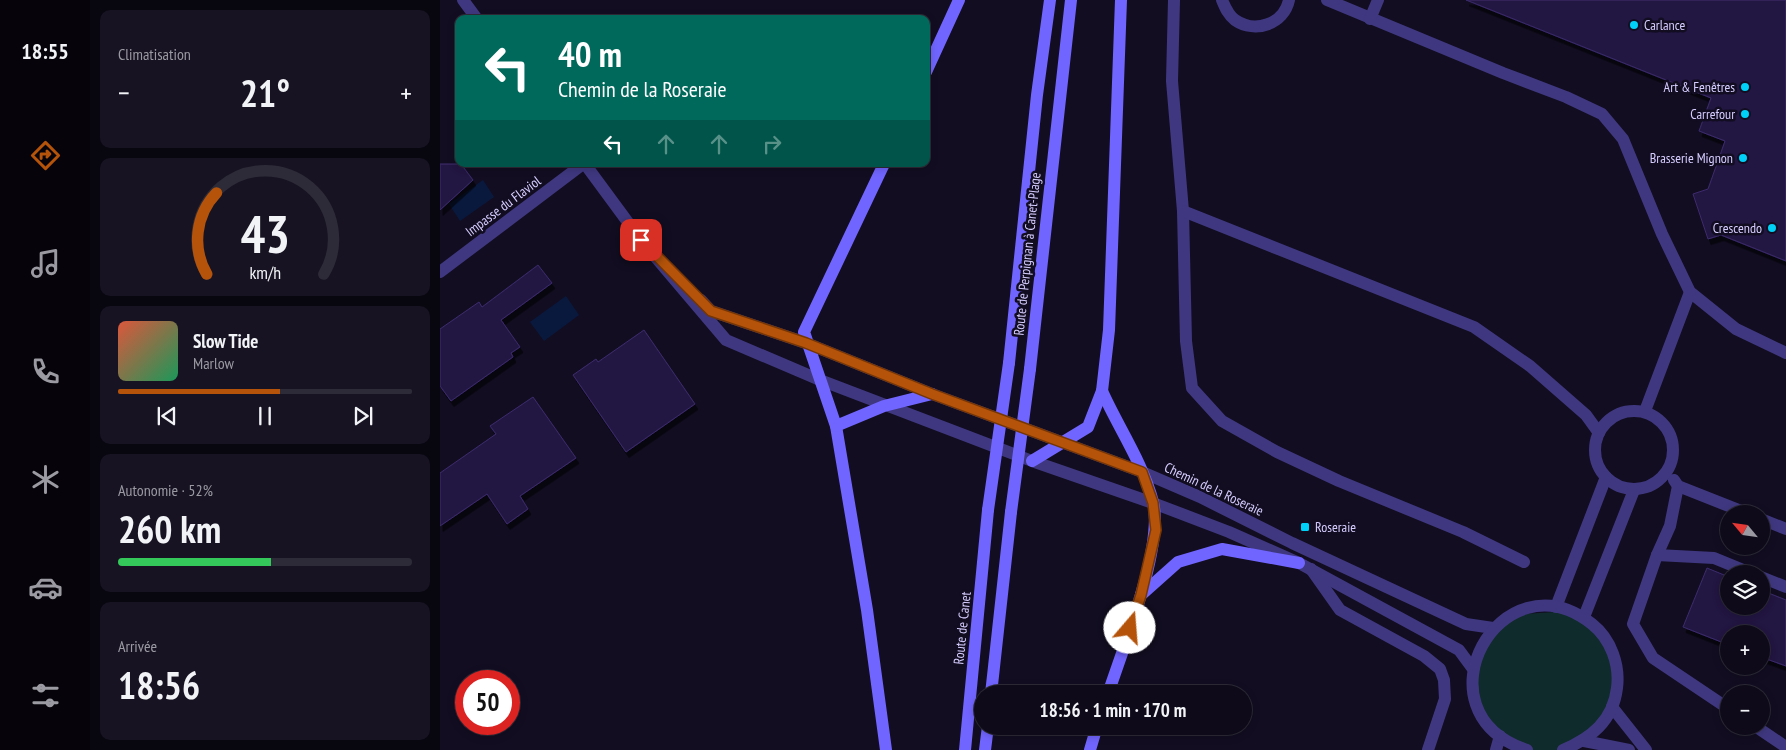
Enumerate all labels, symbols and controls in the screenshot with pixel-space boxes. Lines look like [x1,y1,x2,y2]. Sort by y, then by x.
place label: Carlance [1644,16,1685,34]
marker: Carlance [1628,19,1640,31]
text: 40 m [558,31,622,77]
icon: left [475,35,540,100]
text: 18:55 [21,37,69,65]
text: Climatisation [118,44,191,64]
text: 21° [240,68,290,117]
text: − [118,74,130,111]
text: + [400,74,412,111]
text: Chemin de la Roseraie [558,75,727,103]
place label: Art & Fenêtres [1664,78,1735,96]
marker: Art & Fenêtres [1739,81,1751,93]
place label: Carrefour [1690,105,1735,123]
marker: Carrefour [1739,108,1751,120]
icon: left [599,130,627,158]
icon: ahead [652,130,680,158]
icon: ahead [705,130,733,158]
icon: right [758,130,786,158]
icon: directions [28,138,63,173]
place label: Brasserie Mignon [1650,149,1733,167]
marker: Brasserie Mignon [1737,152,1749,164]
street label: Impasse du Flaviol [462,171,545,240]
street label: Route de Perpignan à Canet-Plage [1009,171,1045,337]
text: 43 [240,200,290,267]
pin [620,219,662,261]
place label: Crescendo [1713,219,1762,237]
marker: Crescendo [1766,222,1778,234]
icon: arrive [627,226,655,254]
icon: music [28,246,63,281]
text: km/h [249,261,281,284]
text: Slow Tide [193,329,258,353]
text: Marlow [193,353,234,373]
icon: phone [28,354,63,389]
icon: previous [153,402,181,430]
icon: pause [251,402,279,430]
icon: next [349,402,377,430]
street label: Chemin de la Roseraie [1162,458,1267,520]
icon: climate [28,462,63,497]
text: Autonomie · 52% [118,480,213,500]
text: 260 km [118,504,221,553]
north arrow [1720,505,1770,555]
map controls [1720,505,1770,735]
place label: Roseraie [1315,518,1356,536]
marker: Roseraie [1299,521,1311,533]
button: layers [1720,565,1770,615]
icon: car [28,570,63,605]
street label: Route de Canet [949,591,975,665]
position arrow [1103,601,1155,653]
button: + [1720,625,1770,675]
text: Arrivée [118,636,157,656]
text: 18:56 [118,660,200,709]
speed limit sign: 50 [455,670,520,735]
icon: filters [28,678,63,713]
button: − [1720,685,1770,735]
text: 18:56 · 1 min · 170 m [1040,698,1186,722]

